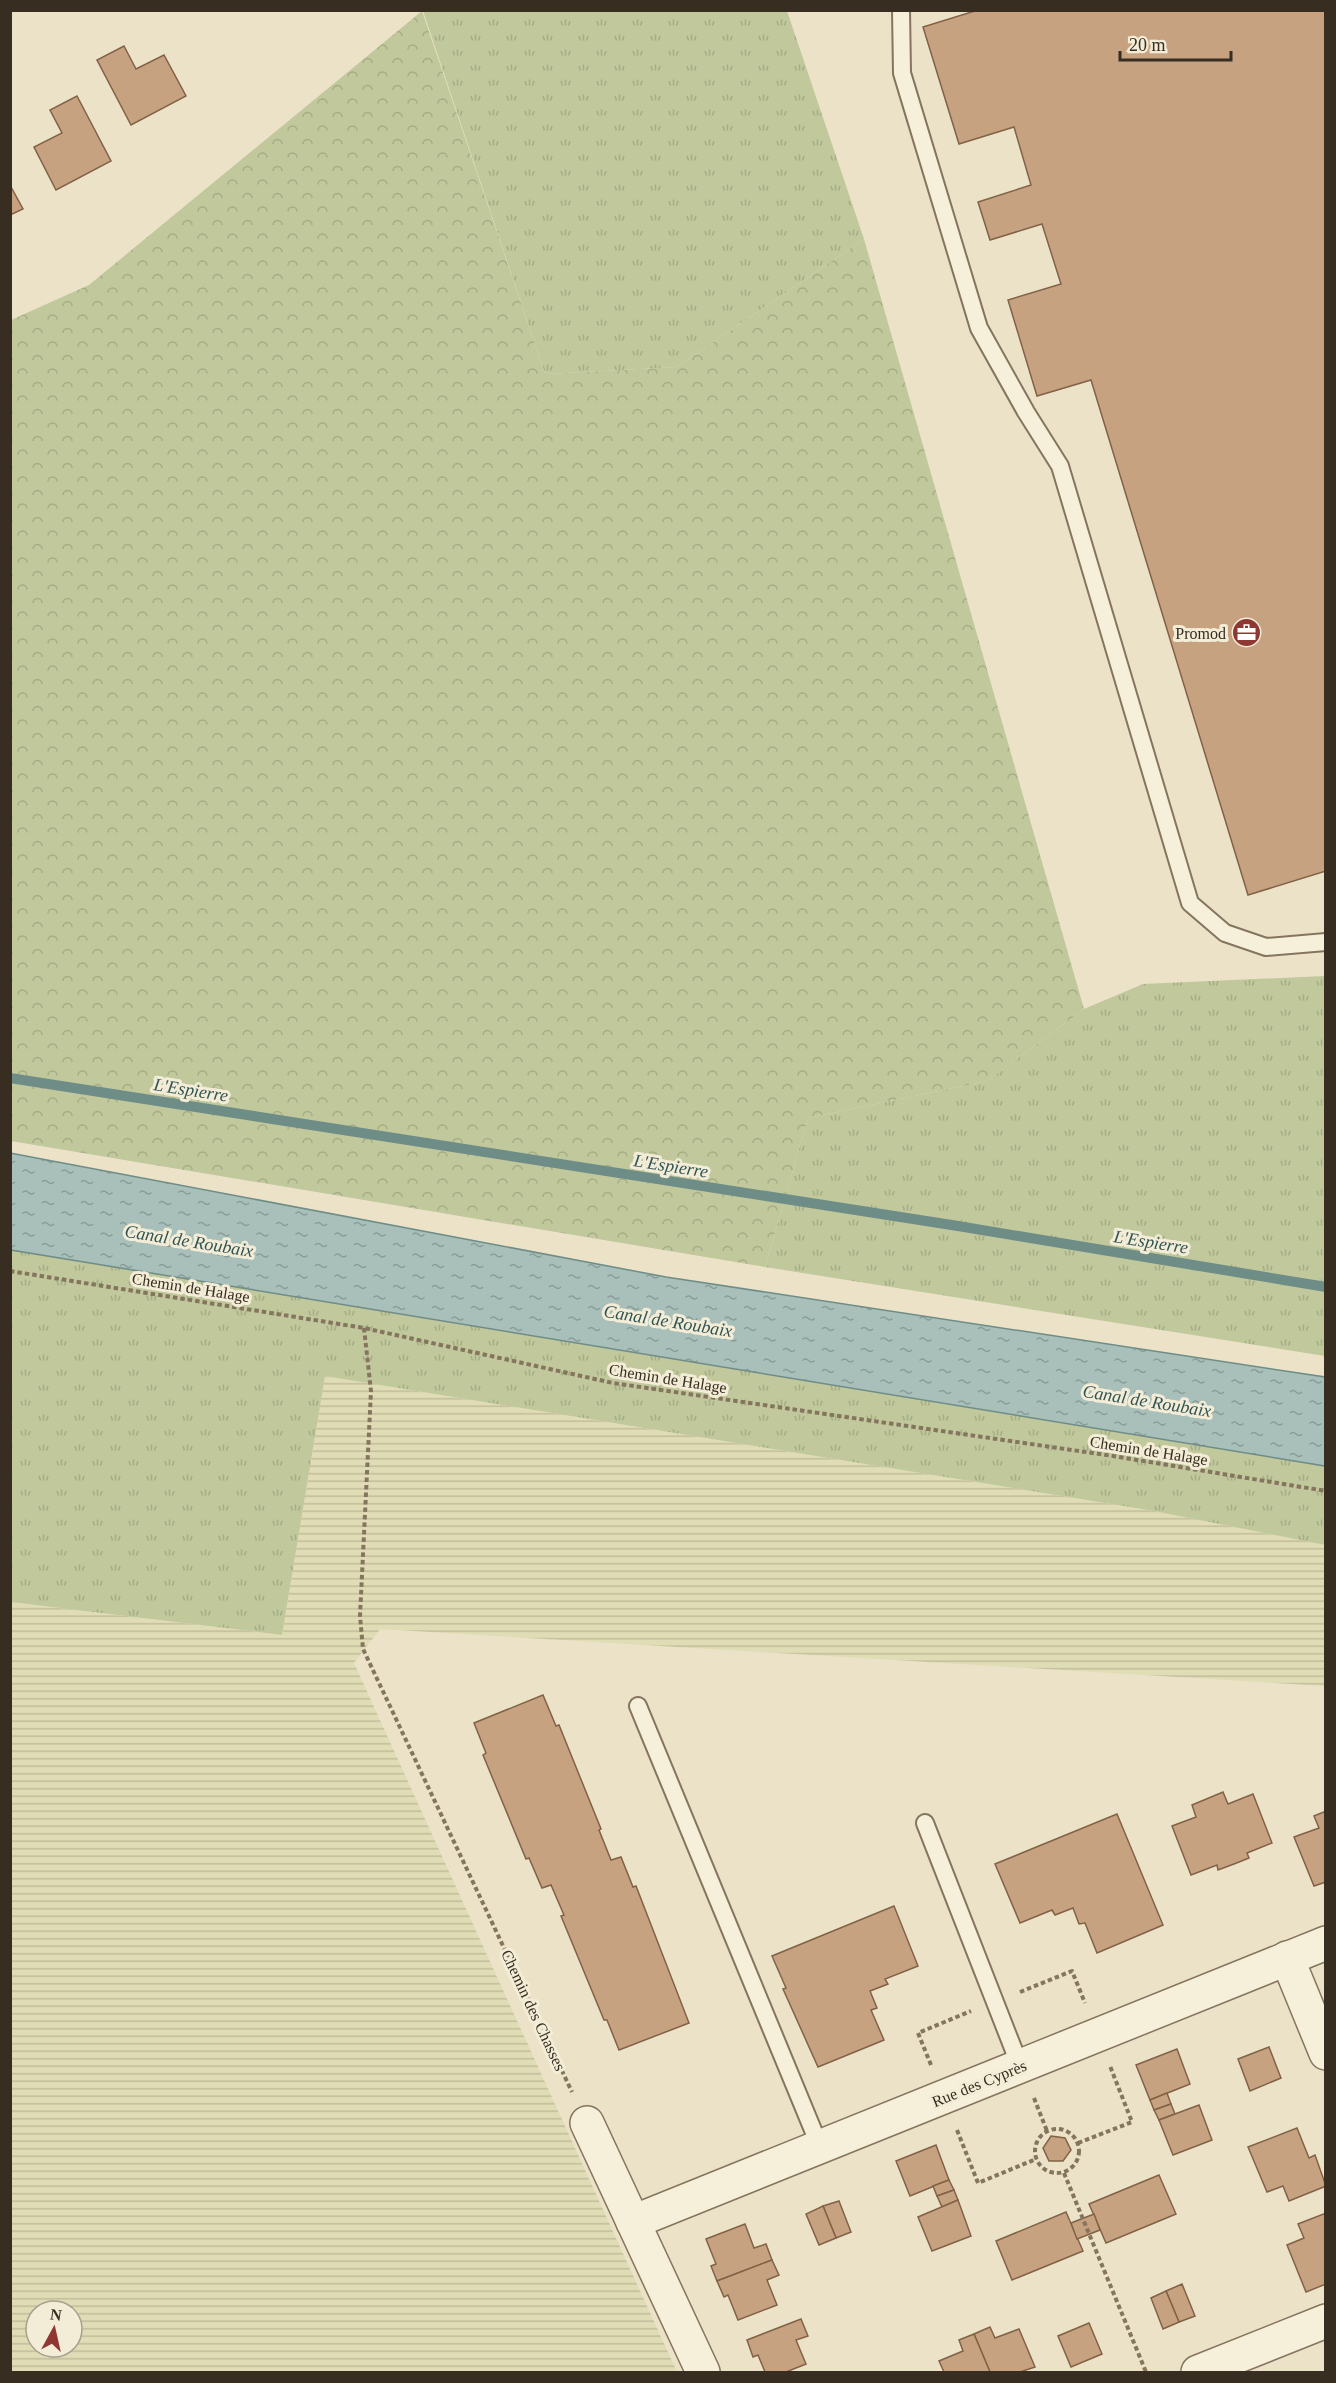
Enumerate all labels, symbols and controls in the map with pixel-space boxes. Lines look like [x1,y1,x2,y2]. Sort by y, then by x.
scale bar [1120,24,1231,62]
text: 20 m [1129,35,1166,55]
office icon: Promod [1231,617,1263,649]
place label: Promod [1175,625,1226,642]
water label: L'Espierre [151,1074,230,1106]
water label: L'Espierre [631,1150,710,1182]
water label: Canal de Roubaix [123,1221,255,1261]
water label: L'Espierre [1111,1226,1190,1258]
street label: Chemin de Halage [131,1270,251,1306]
water label: Canal de Roubaix [602,1301,734,1341]
street label: Chemin de Halage [608,1361,728,1397]
water label: Canal de Roubaix [1081,1381,1213,1421]
street label: Chemin de Halage [1089,1433,1209,1469]
street label: Chemin des Chasses [498,1947,569,2073]
street label: Rue des Cyprès [929,2057,1029,2111]
north arrow [24,2299,84,2359]
text: N [49,2305,63,2324]

